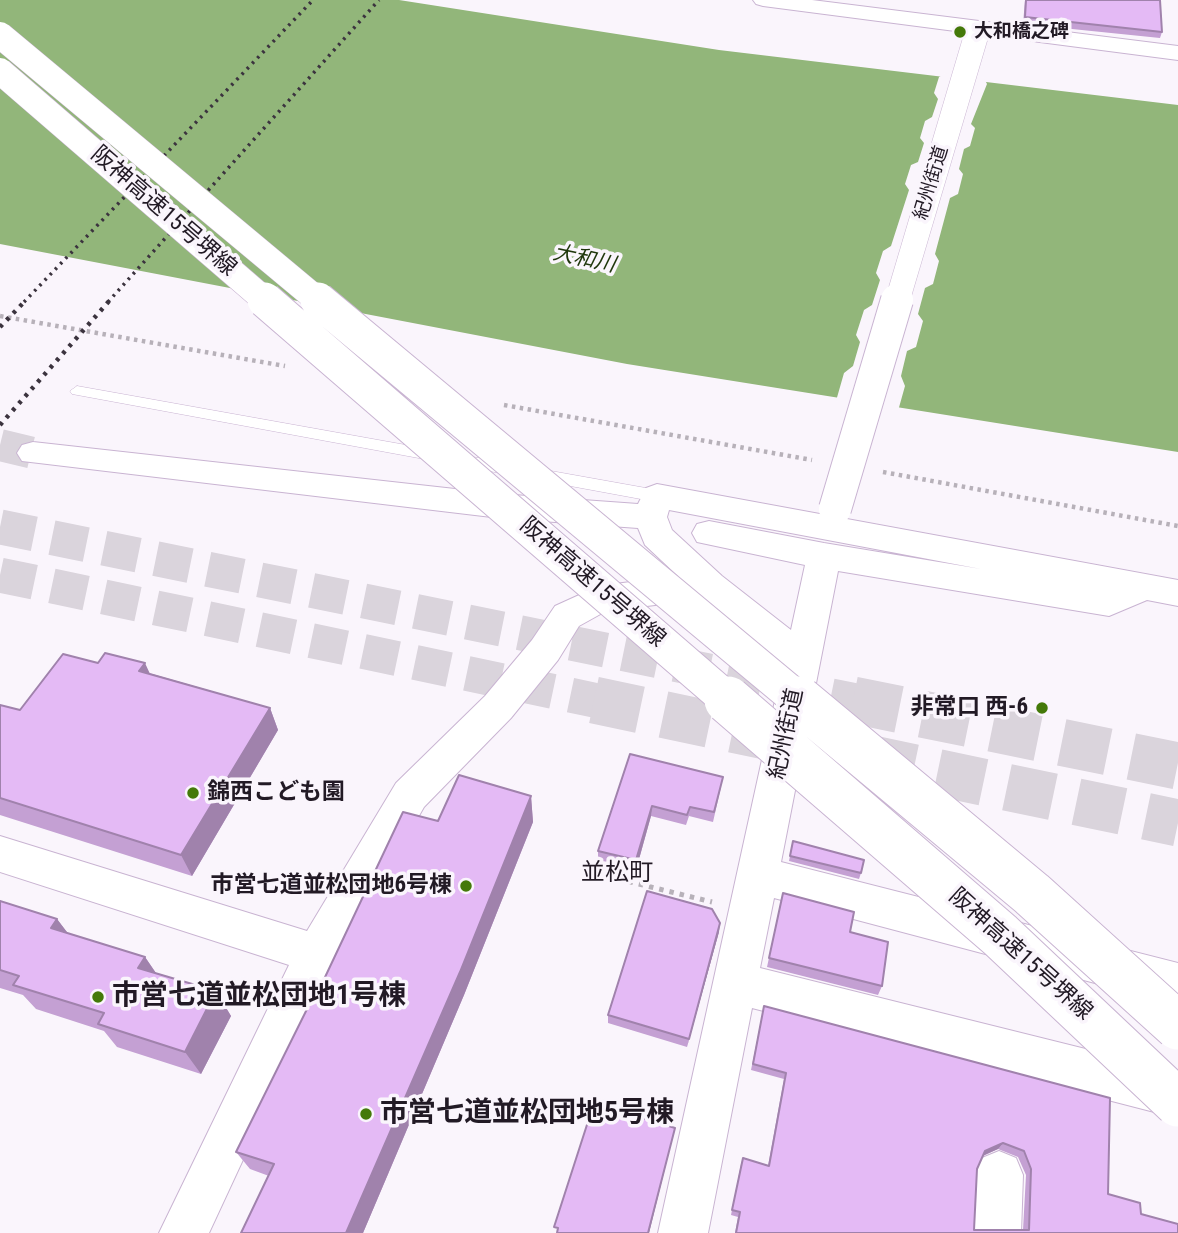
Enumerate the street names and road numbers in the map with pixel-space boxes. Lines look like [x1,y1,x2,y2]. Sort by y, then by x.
street label: 阪神高速15号堺線 [85,141,241,283]
street label: 紀州街道 [910,143,954,223]
street label: 阪神高速15号堺線 [514,512,670,654]
street label: 紀州街道 [764,686,810,782]
street label: 阪神高速15号堺線 [943,883,1097,1027]

